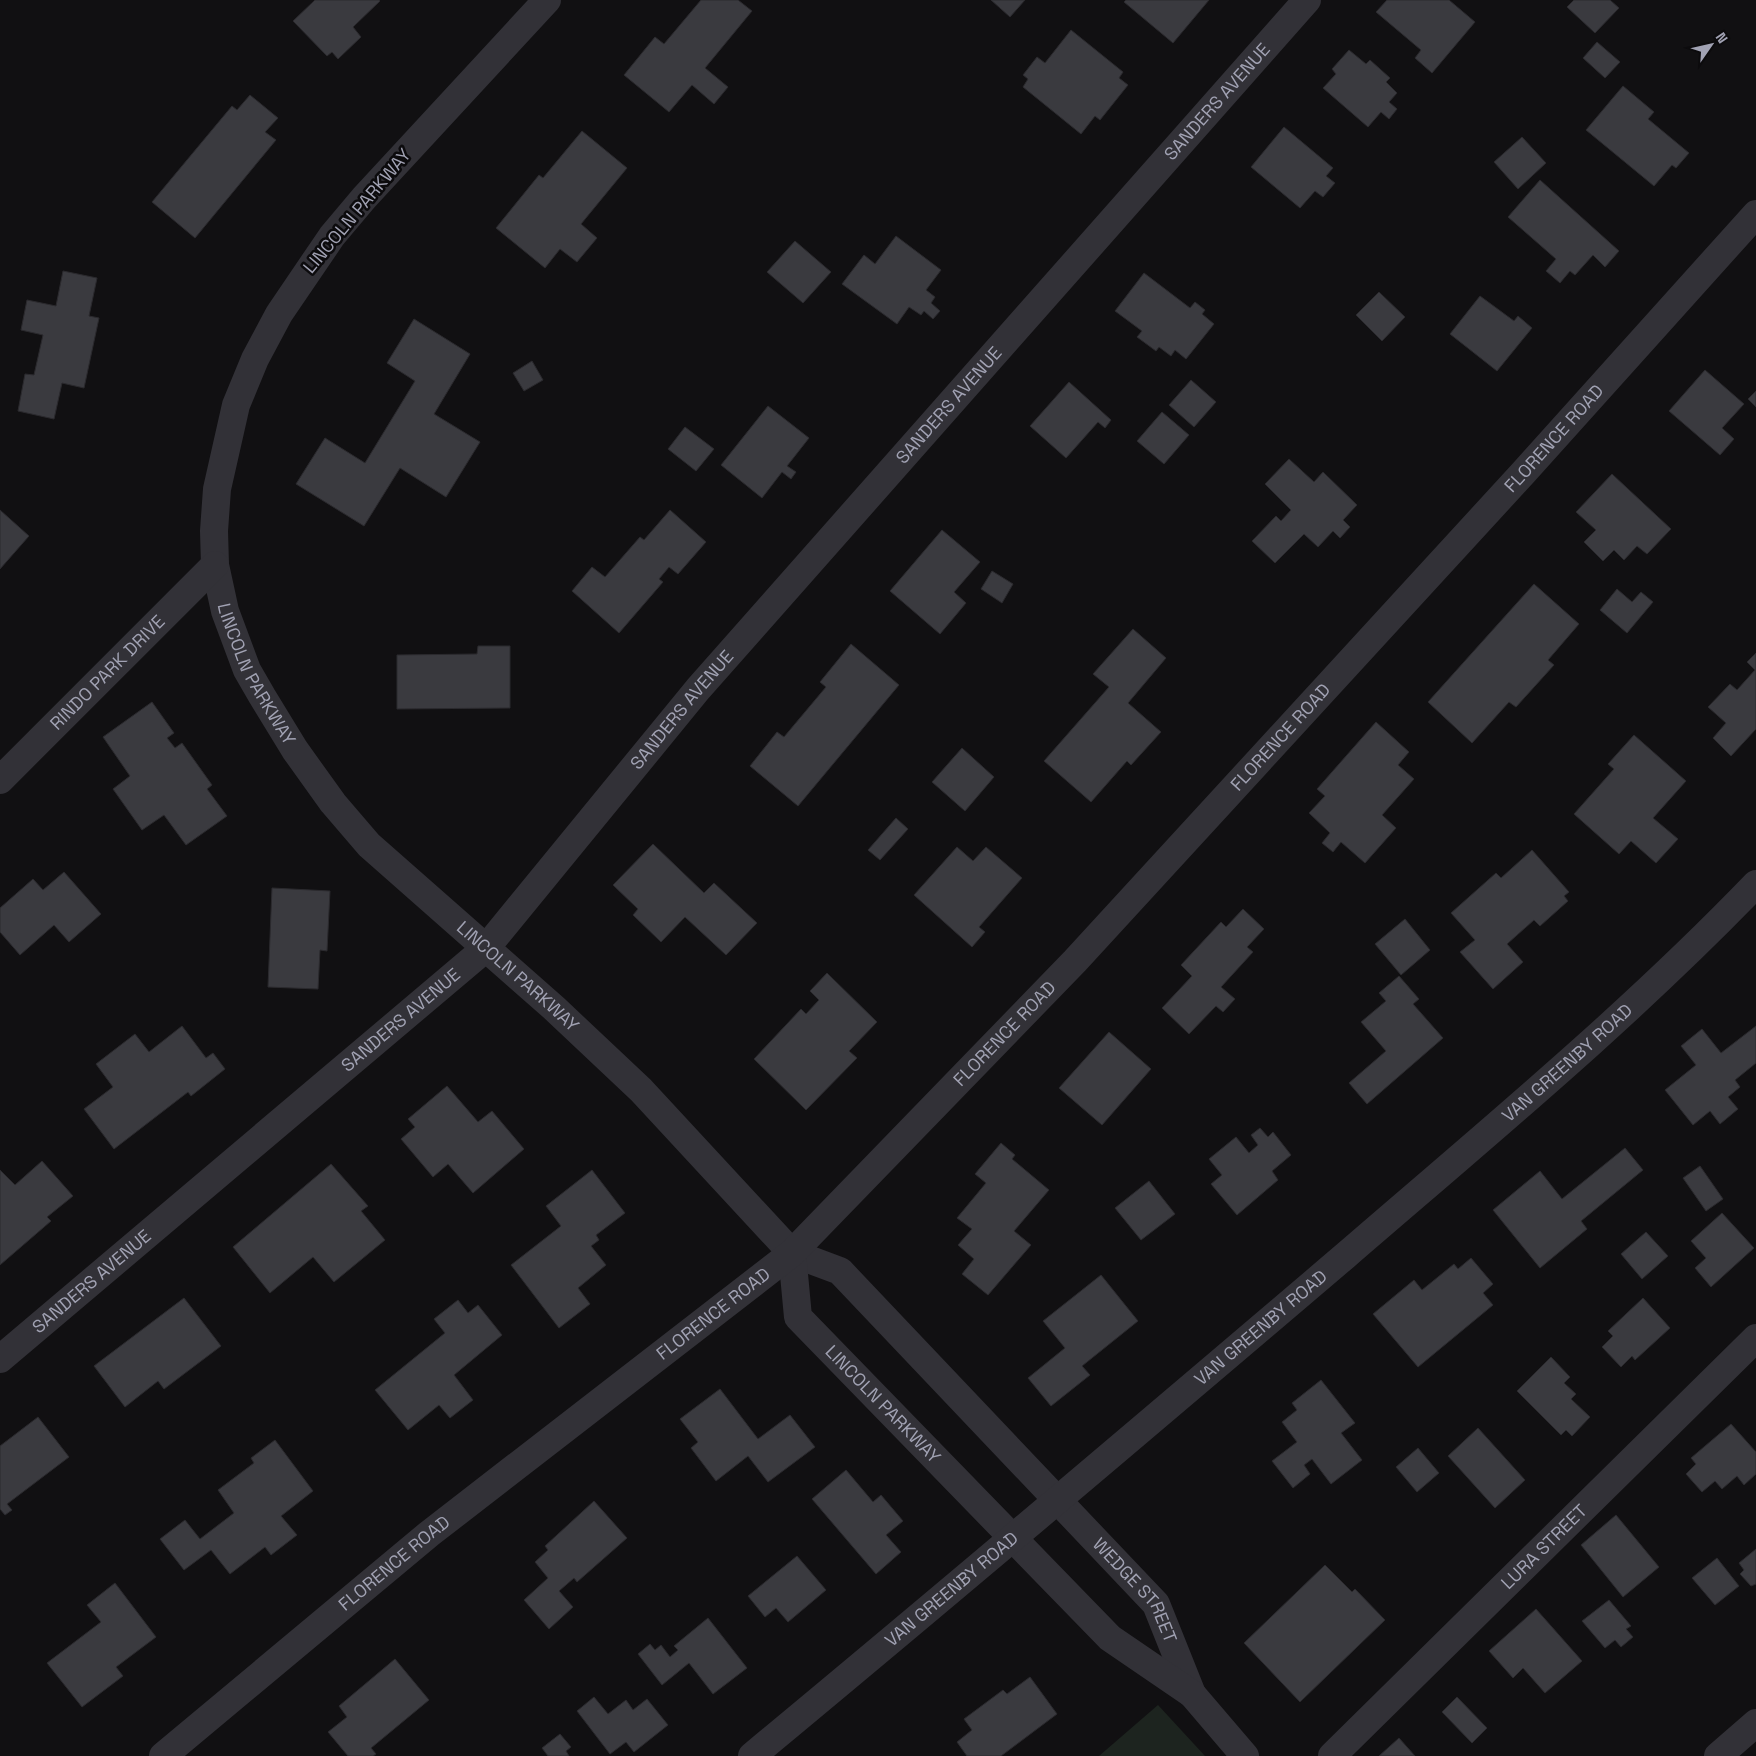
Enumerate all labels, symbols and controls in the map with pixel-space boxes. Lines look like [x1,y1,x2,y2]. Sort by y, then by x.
north arrow [1686,20,1736,70]
text: N [1712,29,1732,47]
street label: SANDERS AVENUE [1159,38,1275,165]
street label: LINCOLN PARKWAY [298,144,416,278]
street label: SANDERS AVENUE [891,341,1006,468]
street label: FLORENCE ROAD [1499,379,1608,497]
street label: LINCOLN PARKWAY [213,601,301,749]
street label: RINDO PARK DRIVE [45,610,170,735]
street label: SANDERS AVENUE [625,645,738,774]
street label: FLORENCE ROAD [1225,678,1335,795]
street label: LINCOLN PARKWAY [452,916,584,1037]
street label: SANDERS AVENUE [336,963,465,1076]
street label: FLORENCE ROAD [948,976,1060,1091]
street label: VAN GREENBY ROAD [1497,998,1637,1127]
street label: SANDERS AVENUE [27,1224,156,1338]
street label: FLORENCE ROAD [652,1262,774,1365]
street label: VAN GREENBY ROAD [1189,1264,1331,1390]
street label: LINCOLN PARKWAY [821,1340,946,1468]
street label: LURA STREET [1496,1499,1592,1594]
street label: FLORENCE ROAD [334,1510,454,1616]
street label: VAN GREENBY ROAD [880,1526,1023,1652]
street label: WEDGE STREET [1088,1533,1182,1646]

